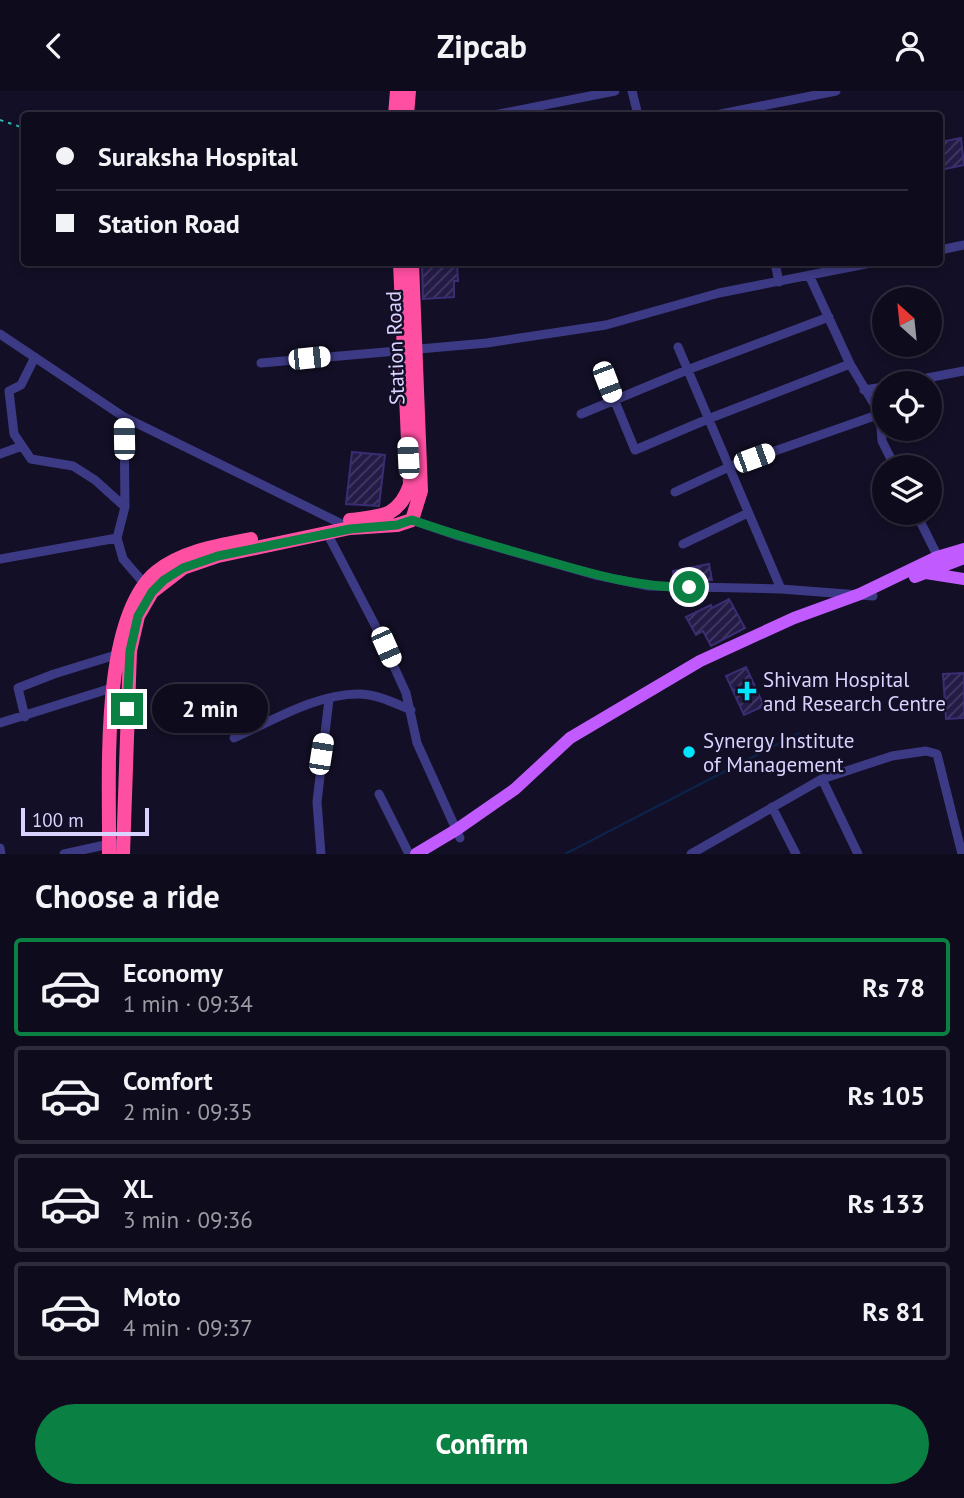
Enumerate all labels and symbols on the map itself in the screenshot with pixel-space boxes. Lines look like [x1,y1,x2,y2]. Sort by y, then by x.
north arrow [872,287,942,357]
street label: Station Road [380,290,410,406]
car [288,345,331,371]
car [590,359,625,405]
car [114,418,135,460]
car [397,436,420,480]
car [731,441,778,475]
route start [673,571,705,603]
car [368,624,405,670]
place label: Shivam Hospital and Research Centre [763,666,946,717]
marker: Shivam Hospital and Research Centre [737,681,757,701]
callout: 2 min [152,685,267,733]
route end [111,693,143,725]
place label: Synergy Institute of Management [703,727,854,778]
car [308,732,335,776]
marker: Synergy Institute of Management [681,744,697,760]
scale bar [21,805,149,837]

